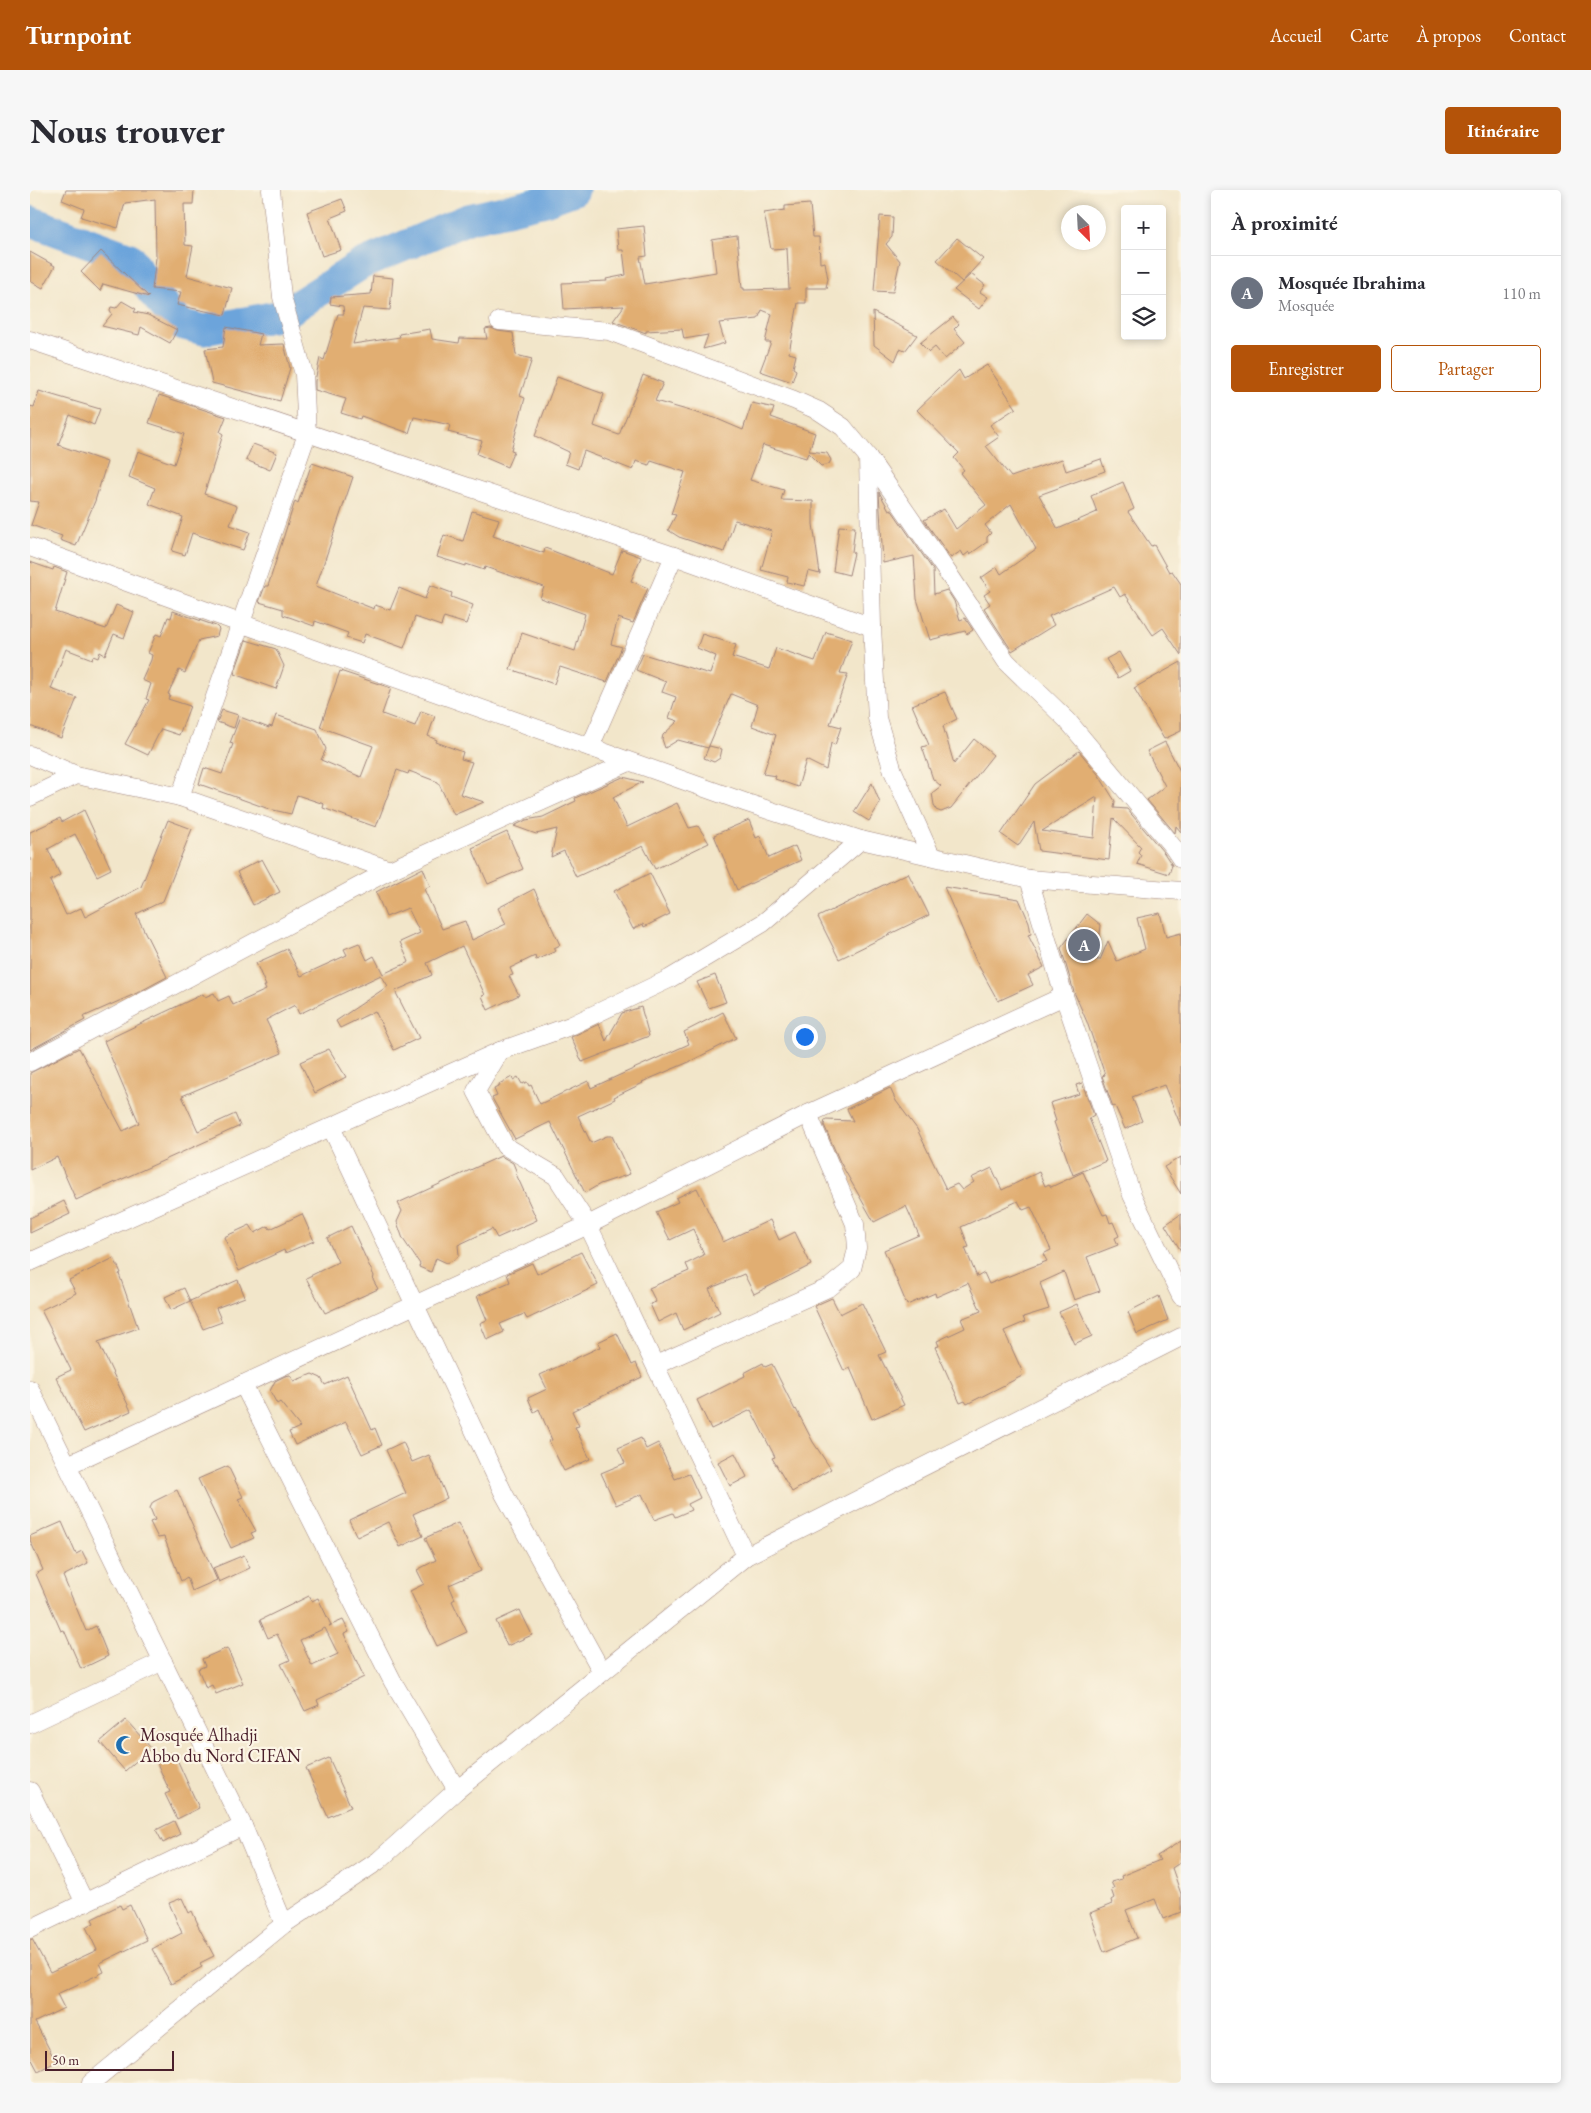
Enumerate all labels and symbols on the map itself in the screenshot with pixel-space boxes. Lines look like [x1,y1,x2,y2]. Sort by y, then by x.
north arrow [1061,205,1106,250]
pin: A [1068,926,1100,964]
your location [792,1024,818,1050]
place label: Mosquée Alhadji Abbo du Nord CIFAN [139,1723,302,1767]
mosque icon: Mosquée Alhadji Abbo du Nord CIFAN [114,1734,136,1756]
scale bar [45,2048,174,2071]

